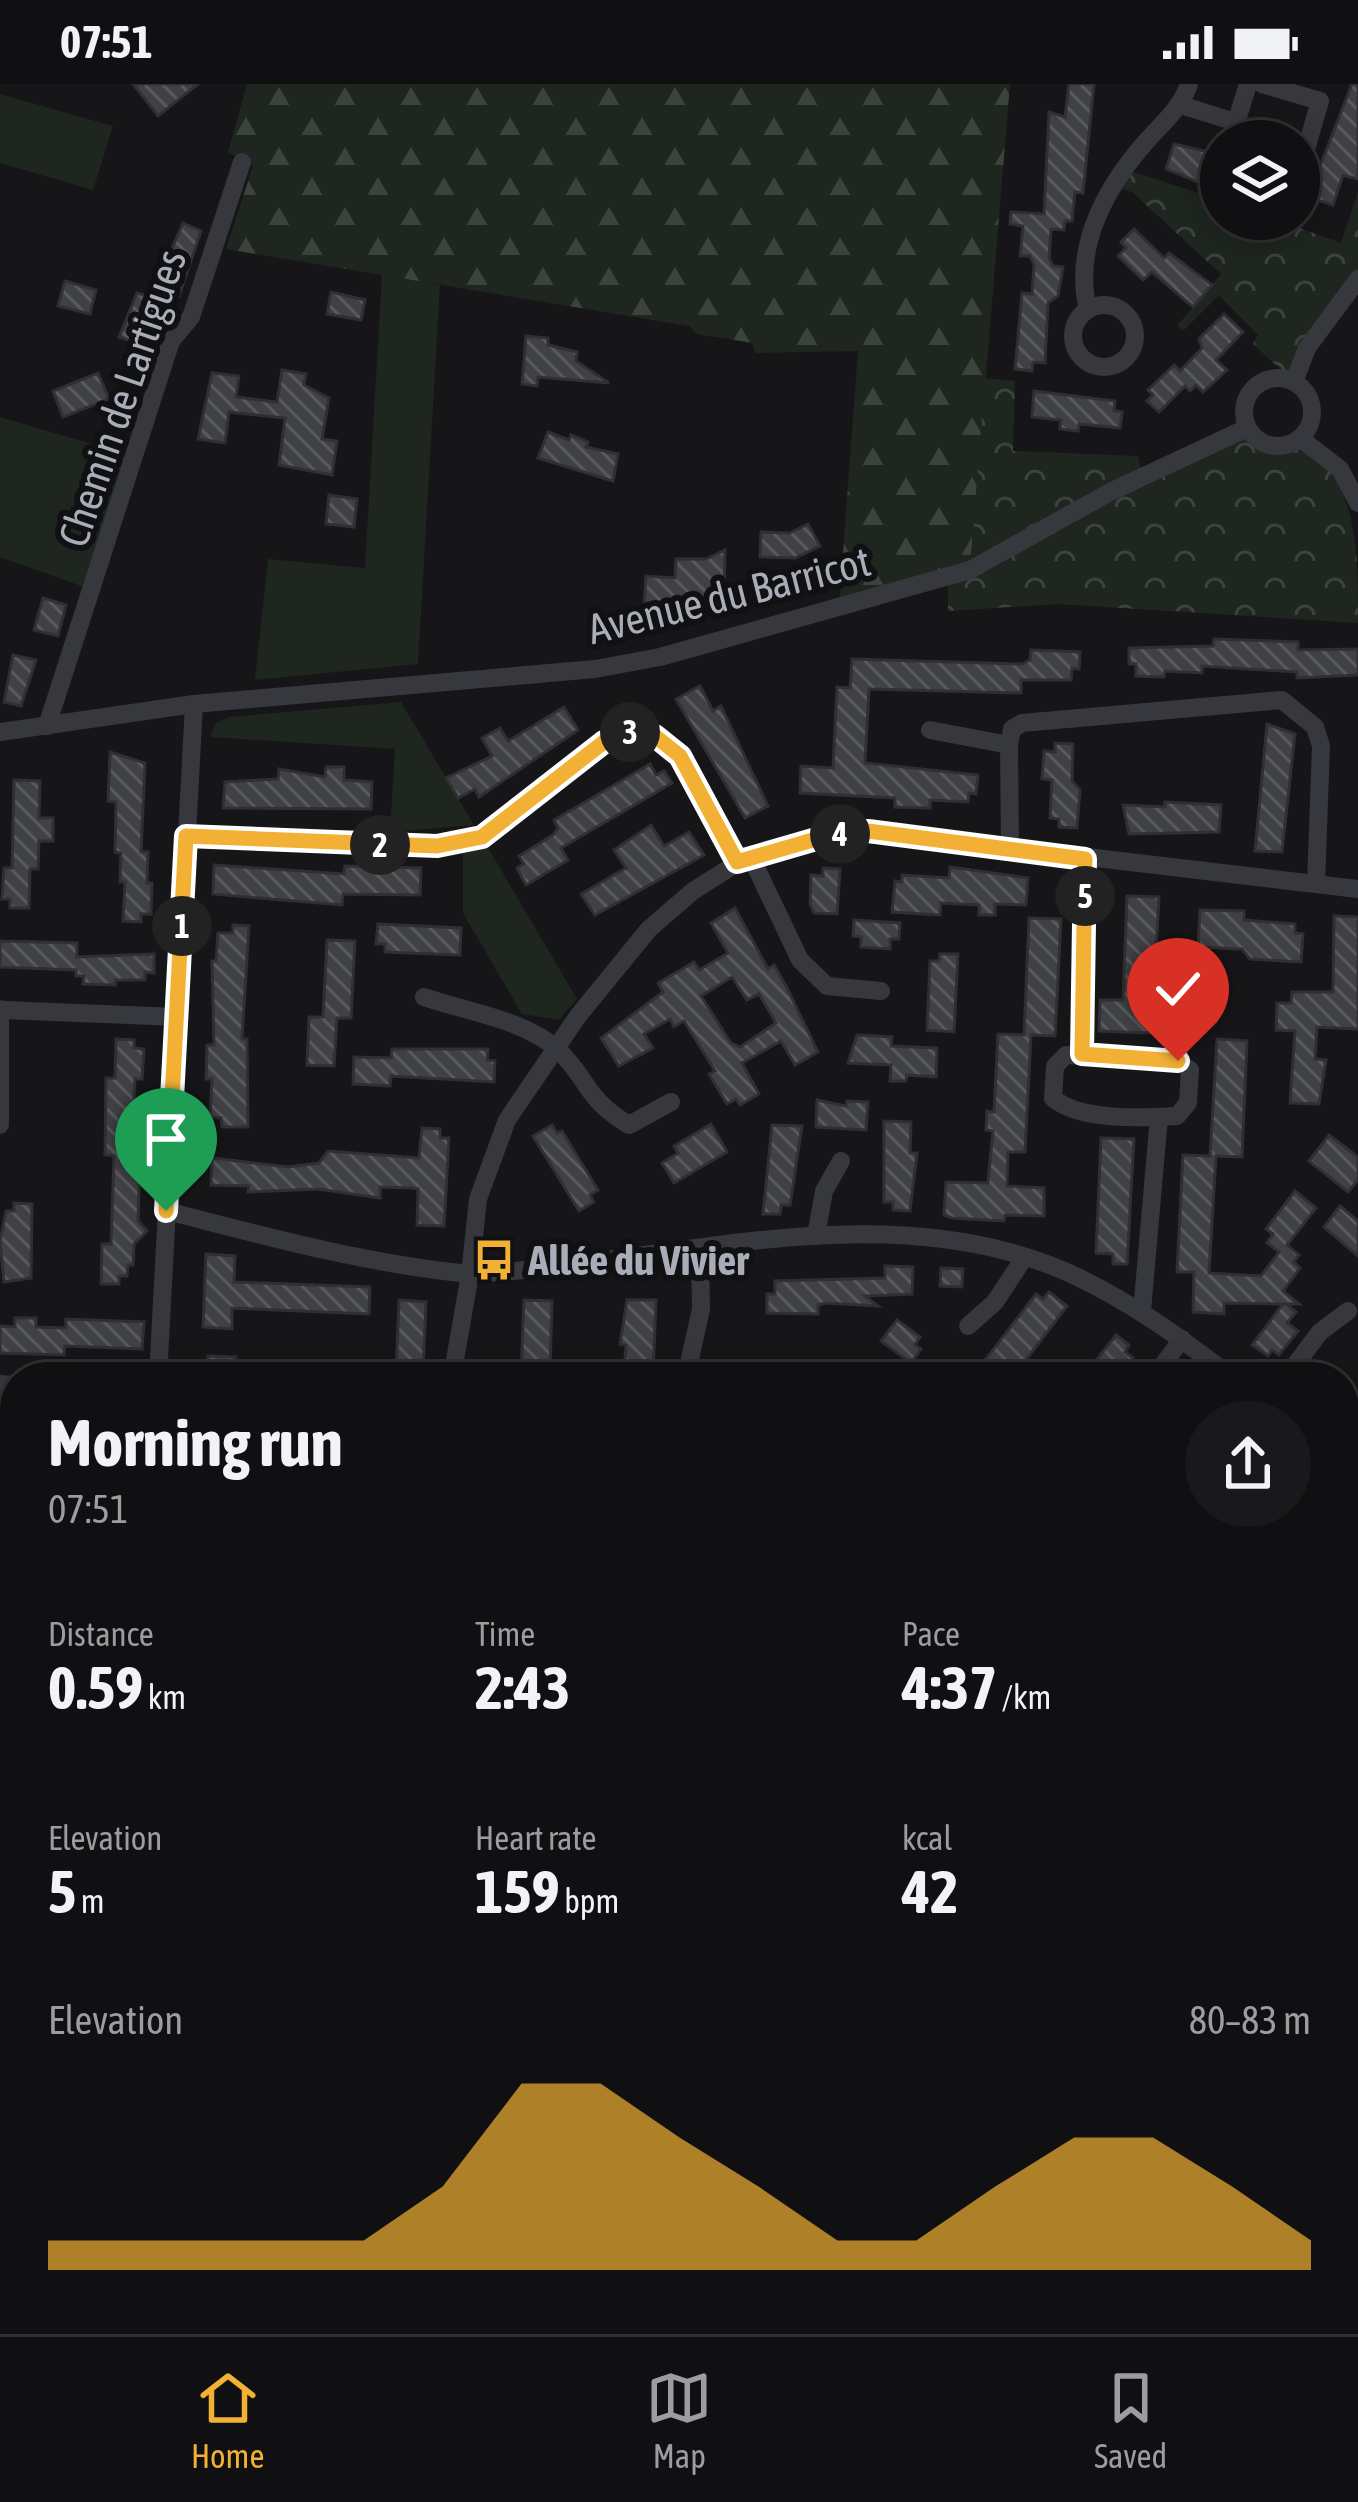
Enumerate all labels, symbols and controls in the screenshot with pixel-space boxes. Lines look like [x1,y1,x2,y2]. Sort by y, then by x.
text: 07:51 [60,16,153,68]
map controls [1200,120,1320,240]
button: layers [1200,120,1320,240]
street label: Chemin de Lartigues [49,243,195,553]
street label: Avenue du Barricot [583,537,875,653]
pin: 3 [600,702,660,762]
text: 3 [622,713,638,751]
pin: 4 [810,804,870,864]
pin: 2 [350,815,410,875]
text: 4 [832,815,848,853]
text: 2 [372,826,388,864]
pin: 5 [1055,866,1115,926]
text: 5 [1077,877,1093,915]
pin: 1 [152,896,212,956]
text: 1 [174,907,190,945]
pin [1127,938,1229,1061]
icon: check [1145,956,1211,1022]
pin [115,1088,217,1211]
icon: arrive [133,1106,199,1172]
place label: Allée du Vivier [527,1236,750,1284]
bus stop icon: Allée du Vivier [471,1237,517,1283]
button: share [1185,1401,1311,1527]
text: Morning run [48,1404,343,1480]
text: 07:51 [48,1487,128,1531]
text: Distance [48,1615,154,1653]
text: Time [475,1615,535,1653]
text: Pace [902,1615,960,1653]
text: 0.59 [48,1653,143,1722]
text: 2:43 [475,1653,570,1722]
text: 4:37 [902,1653,997,1722]
text: km [143,1678,186,1716]
text: /km [997,1678,1051,1716]
text: Elevation [48,1819,162,1857]
text: Heart rate [475,1819,597,1857]
text: kcal [902,1819,952,1857]
text: 5 [48,1857,76,1926]
text: 159 [475,1857,560,1926]
text: 42 [902,1857,958,1926]
text: m [76,1882,104,1920]
text: bpm [560,1882,619,1920]
text: Elevation [48,1998,183,2042]
text: 80–83 m [1189,1998,1311,2042]
tab: Home [191,2365,264,2475]
tab: Map [646,2365,712,2475]
tab: Saved [1094,2365,1167,2475]

